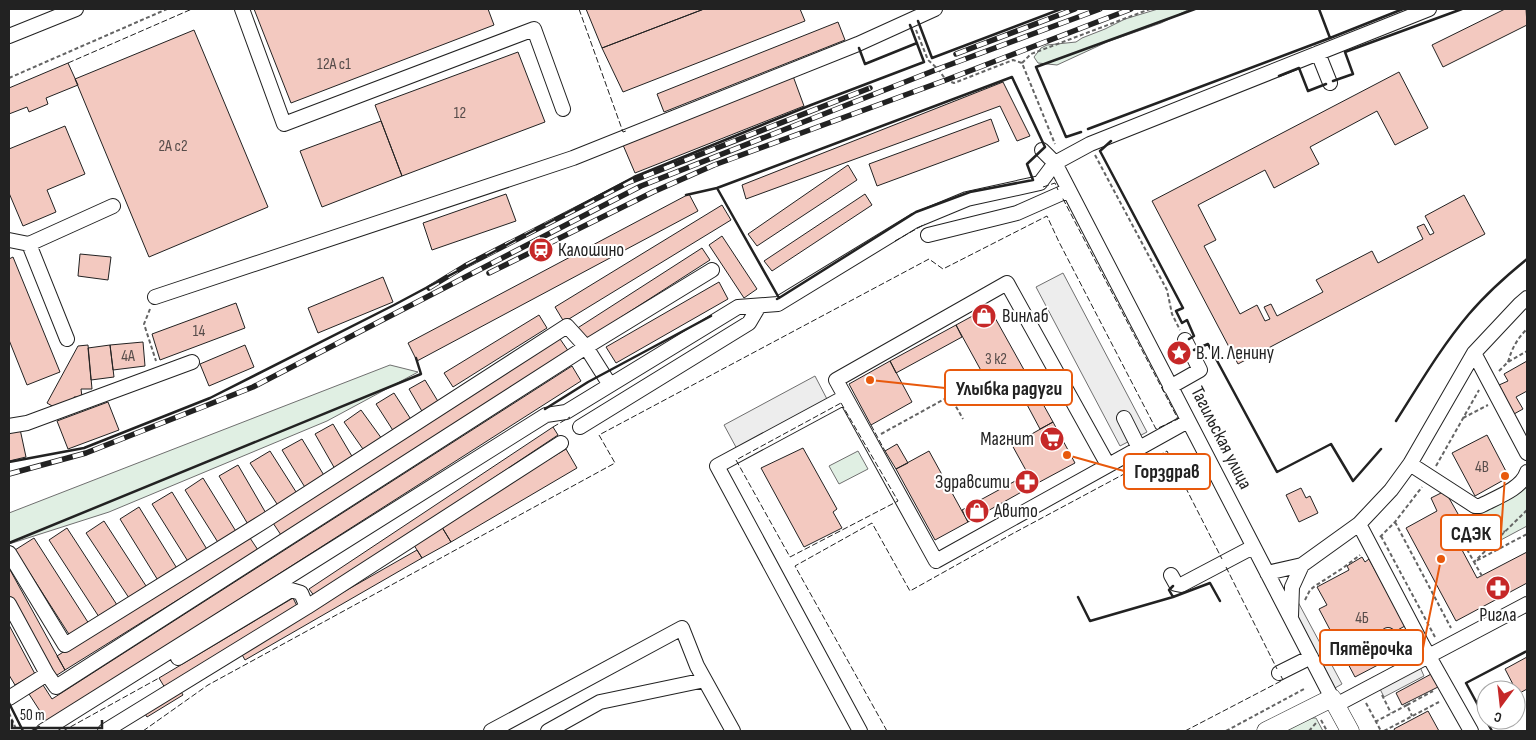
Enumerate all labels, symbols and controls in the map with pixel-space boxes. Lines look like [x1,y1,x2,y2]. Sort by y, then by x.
house number: 12А с1 [317,55,351,74]
house number: 12 [454,104,466,123]
house number: 2А с2 [158,137,188,156]
station icon: Калошино [528,237,554,263]
place label: Калошино [558,239,624,262]
shop icon: Винлаб [971,303,997,329]
place label: Винлаб [1002,305,1049,328]
house number: 14 [193,322,205,341]
place icon: В. И. Ленину [1166,340,1192,366]
place label: В. И. Ленину [1196,342,1275,365]
house number: 4А [121,347,135,366]
house number: 3 к2 [985,350,1007,369]
callout: Улыбка радуги [945,370,1072,405]
text: Улыбка радуги [956,377,1062,401]
street label: Тагильская улица [1185,383,1257,493]
supermarket icon: Магнит [1039,426,1065,452]
place label: Магнит [980,428,1034,451]
callout: Горздрав [1124,454,1210,489]
house number: 4В [1475,458,1489,477]
text: Горздрав [1134,460,1200,484]
pharmacy icon: Здравсити [1014,469,1040,495]
place label: Здравсити [935,471,1010,494]
shop icon: Авито [964,498,990,524]
place label: Авито [993,500,1038,523]
callout: СДЭК [1441,515,1501,550]
text: СДЭК [1451,522,1491,546]
pharmacy icon: Ригла [1485,575,1511,601]
place label: Ригла [1479,604,1517,627]
house number: 4Б [1355,609,1369,628]
callout: Пятёрочка [1320,630,1423,665]
text: Пятёрочка [1329,637,1413,661]
north arrow [1476,680,1526,730]
scale bar [12,698,102,730]
text: 50 m [20,706,45,725]
text: С [1492,708,1503,726]

